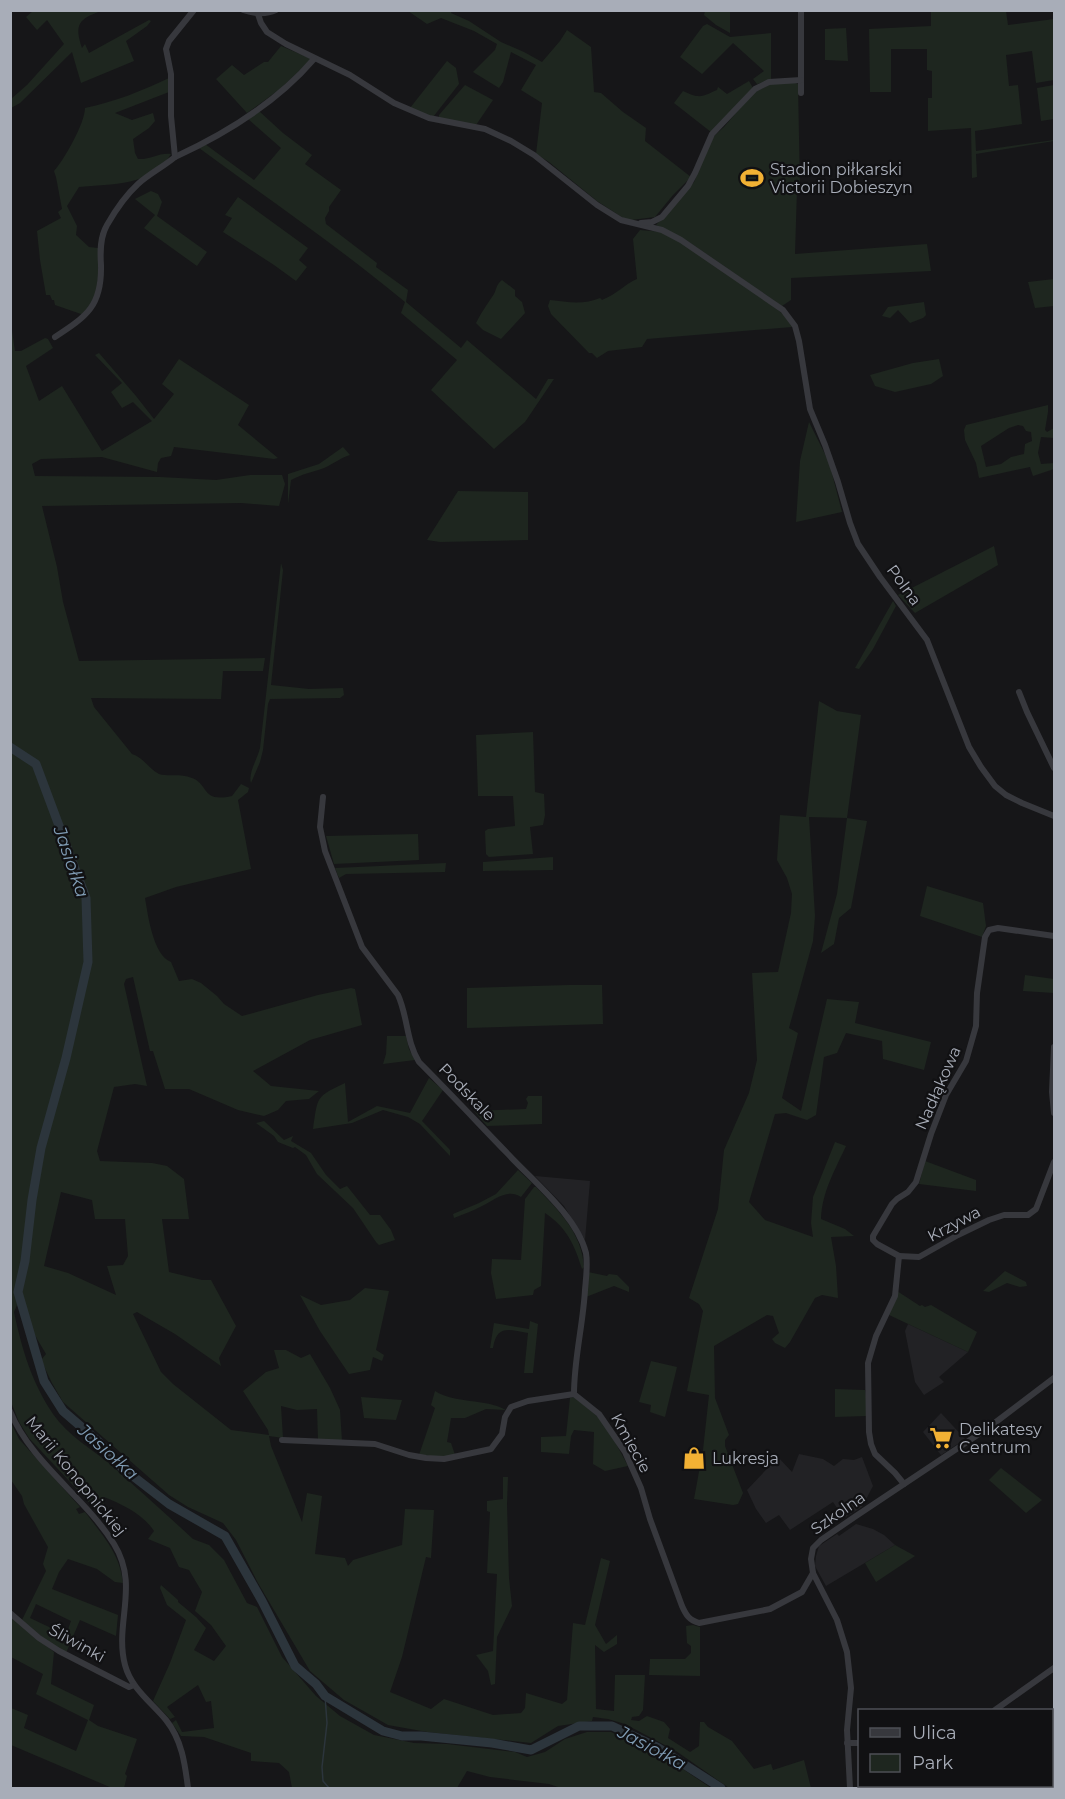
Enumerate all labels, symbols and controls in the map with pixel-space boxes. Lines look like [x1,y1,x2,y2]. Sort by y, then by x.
place label: Stadion piłkarski Victorii Dobieszyn [770,160,913,197]
sports icon: Stadion piłkarski Victorii Dobieszyn [739,165,765,191]
street label: Polna [883,561,925,609]
water label: Jasiołka [48,823,93,900]
street label: Nadłąkowa [911,1043,965,1133]
street label: Podskale [435,1059,499,1125]
street label: Krzywa [924,1202,984,1246]
street label: Kmiecie [607,1410,655,1476]
street label: Marii Konopnickiej [22,1412,130,1540]
water label: Jasiołka [72,1418,143,1485]
place label: Delikatesy Centrum [959,1420,1042,1457]
supermarket icon: Delikatesy Centrum [928,1425,954,1451]
shop icon: Lukresja [681,1445,707,1471]
place label: Lukresja [712,1449,779,1468]
street label: Szkolna [807,1487,869,1539]
street label: Śliwinki [45,1620,109,1666]
legend [858,1709,1053,1787]
water label: Jasiołka [613,1720,690,1775]
text: Ulica [912,1722,957,1744]
text: Park [912,1752,953,1774]

